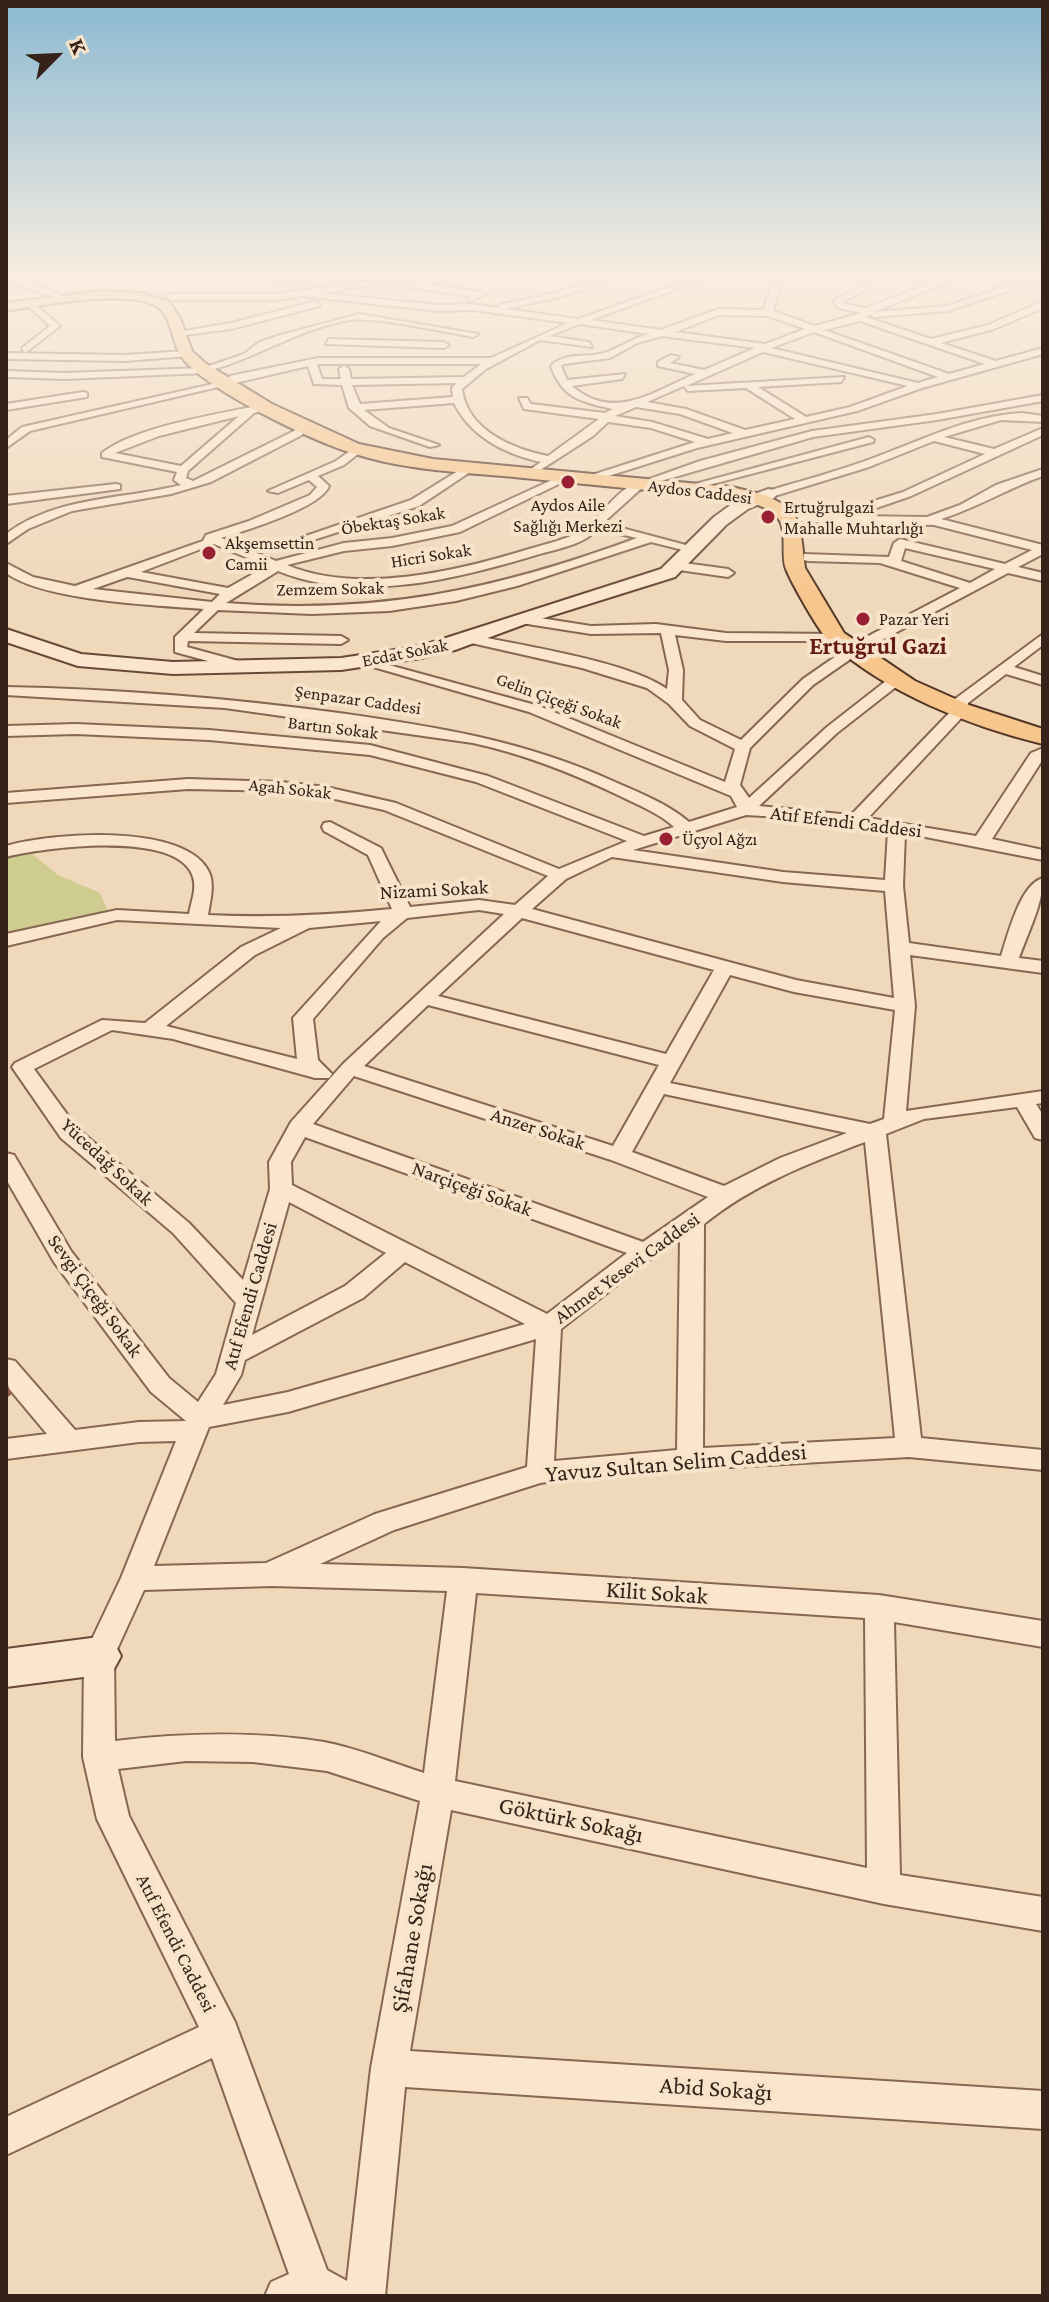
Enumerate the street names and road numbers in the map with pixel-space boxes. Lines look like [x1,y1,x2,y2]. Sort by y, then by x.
street label: Aydos Caddesi [647,475,753,509]
street label: Öbektaş Sokak [339,502,447,540]
street label: Hicri Sokak [389,539,473,573]
street label: Zemzem Sokak [276,577,384,601]
street label: Ecdat Sokak [360,634,450,672]
street label: Gelin Çiçeği Sokak [493,668,625,734]
street label: Şenpazar Caddesi [294,680,422,720]
street label: Bartın Sokak [286,712,380,744]
street label: Agah Sokak [248,774,332,804]
street label: Atıf Efendi Caddesi [769,801,923,843]
street label: Nizami Sokak [379,875,489,905]
street label: Anzer Sokak [488,1102,588,1156]
street label: Yücedağ Sokak [56,1113,158,1211]
street label: Narçiçeği Sokak [409,1156,535,1222]
street label: Ahmet Yesevi Caddesi [550,1207,704,1329]
street label: Atıf Efendi Caddesi [217,1219,283,1373]
street label: Sevgi Çiçeği Sokak [42,1230,148,1362]
street label: Yavuz Sultan Selim Caddesi [544,1437,808,1489]
street label: Kilit Sokak [605,1575,709,1611]
street label: Göktürk Sokağı [496,1791,646,1849]
street label: Şifahane Sokağı [385,1861,439,2015]
street label: Atıf Efendi Caddesi [131,1870,221,2016]
street label: Abid Sokağı [659,2071,773,2107]

